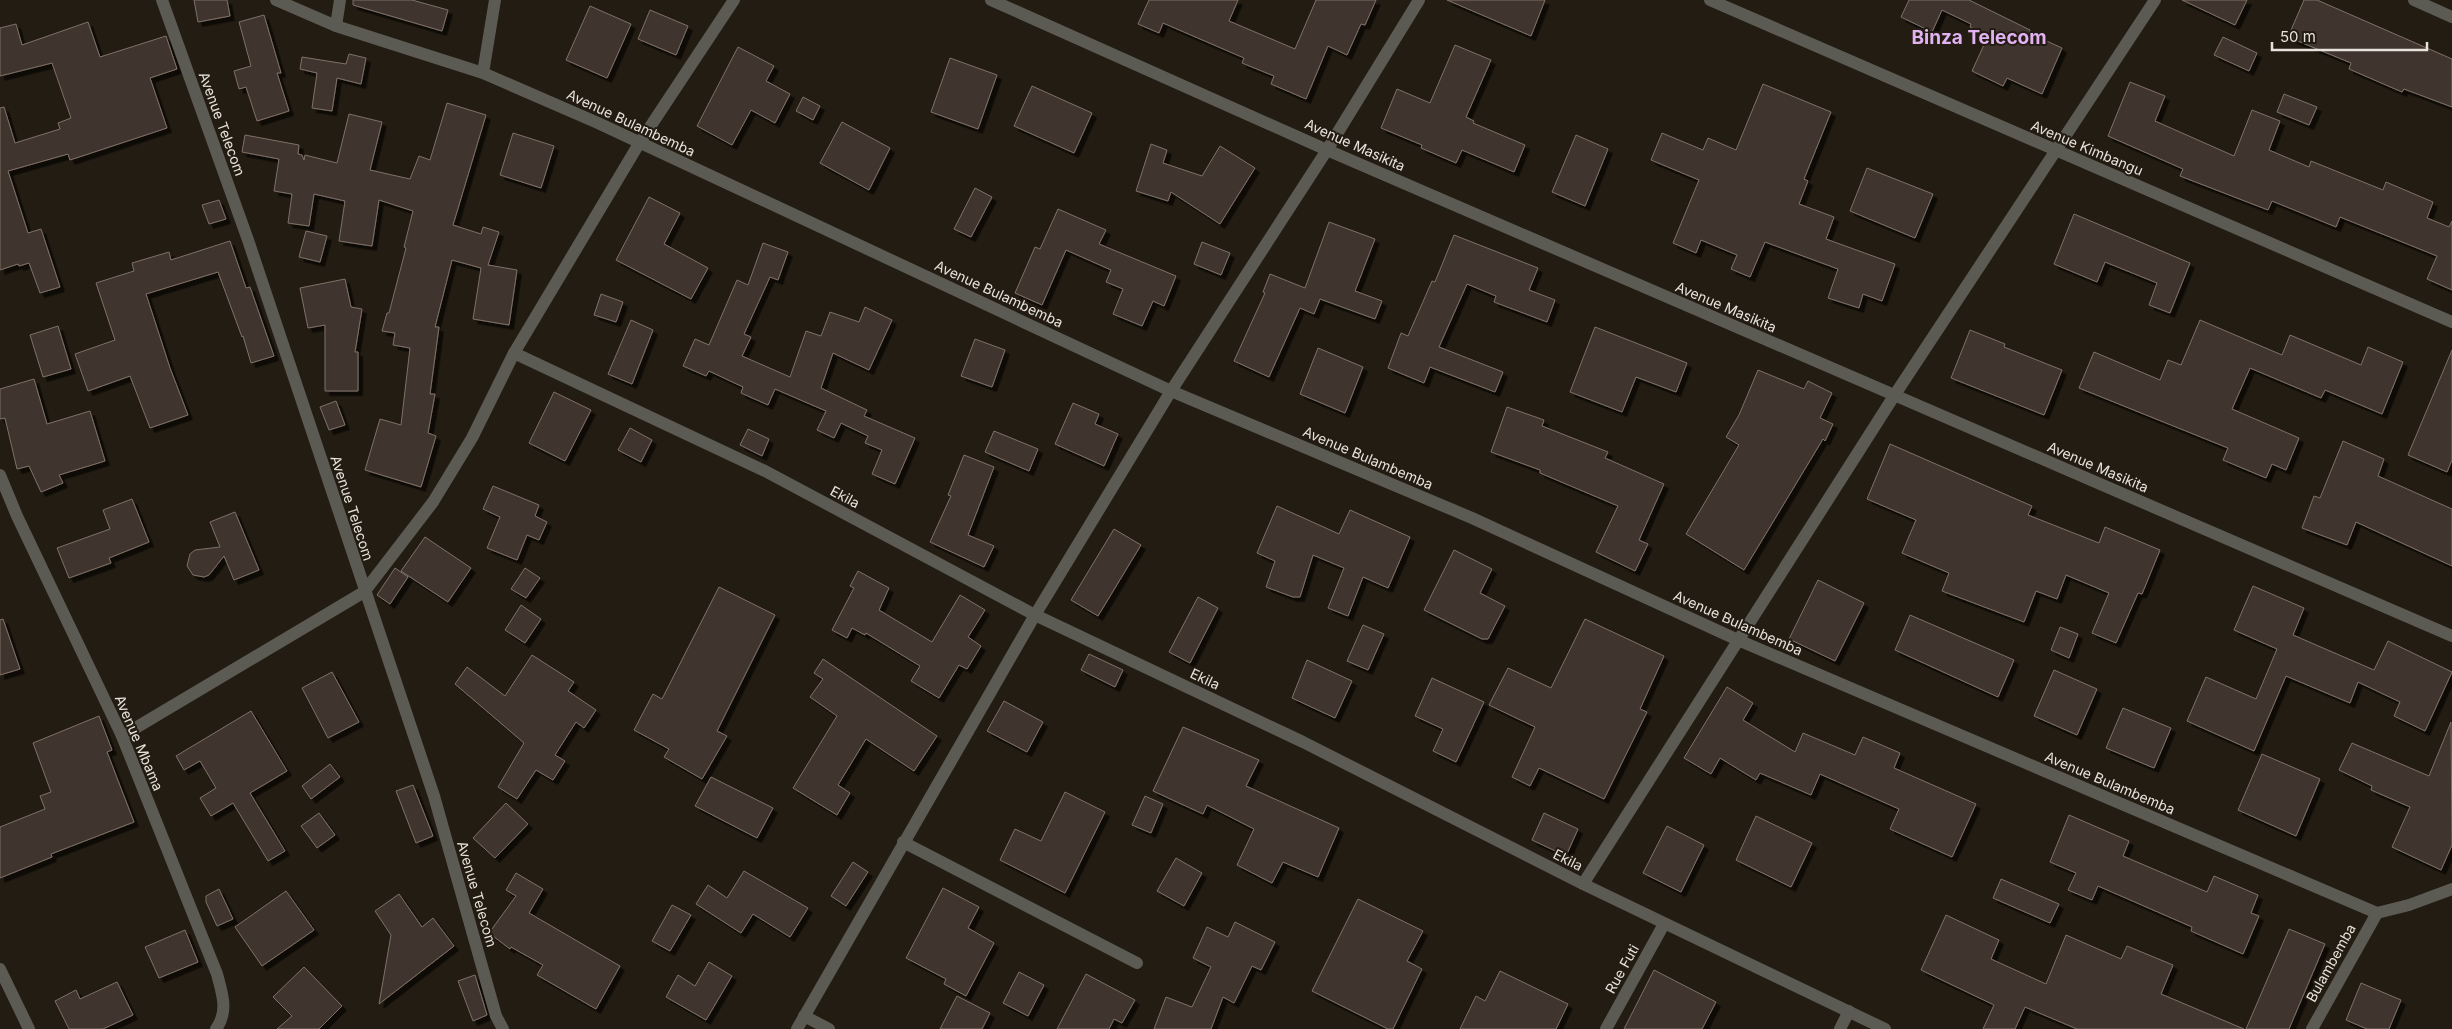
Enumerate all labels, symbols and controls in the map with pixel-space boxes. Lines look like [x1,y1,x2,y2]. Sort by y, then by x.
scale bar [2272,20,2427,52]
district label: Binza Telecom [1911,26,2047,49]
text: 50 m [2280,27,2316,46]
street label: Avenue Telecom [196,70,249,178]
street label: Avenue Bulambemba [564,85,698,160]
street label: Avenue Masikita [1302,115,1408,174]
street label: Avenue Kimbangu [2029,116,2146,179]
street label: Avenue Bulambemba [932,256,1066,331]
street label: Avenue Masikita [1673,278,1779,335]
street label: Avenue Bulambemba [1301,422,1436,493]
street label: Avenue Masikita [2045,438,2151,495]
street label: Avenue Telecom [327,453,377,563]
street label: Ekila [828,482,863,511]
street label: Avenue Bulambemba [1671,586,1805,659]
street label: Ekila [1188,664,1223,693]
street label: Avenue Mbama [112,692,167,793]
street label: Avenue Bulambemba [2043,747,2178,818]
street label: Avenue Telecom [454,839,501,949]
street label: Ekila [1551,845,1586,874]
street label: Bulambemba [2302,921,2359,1005]
street label: Rue Futi [1601,941,1642,996]

